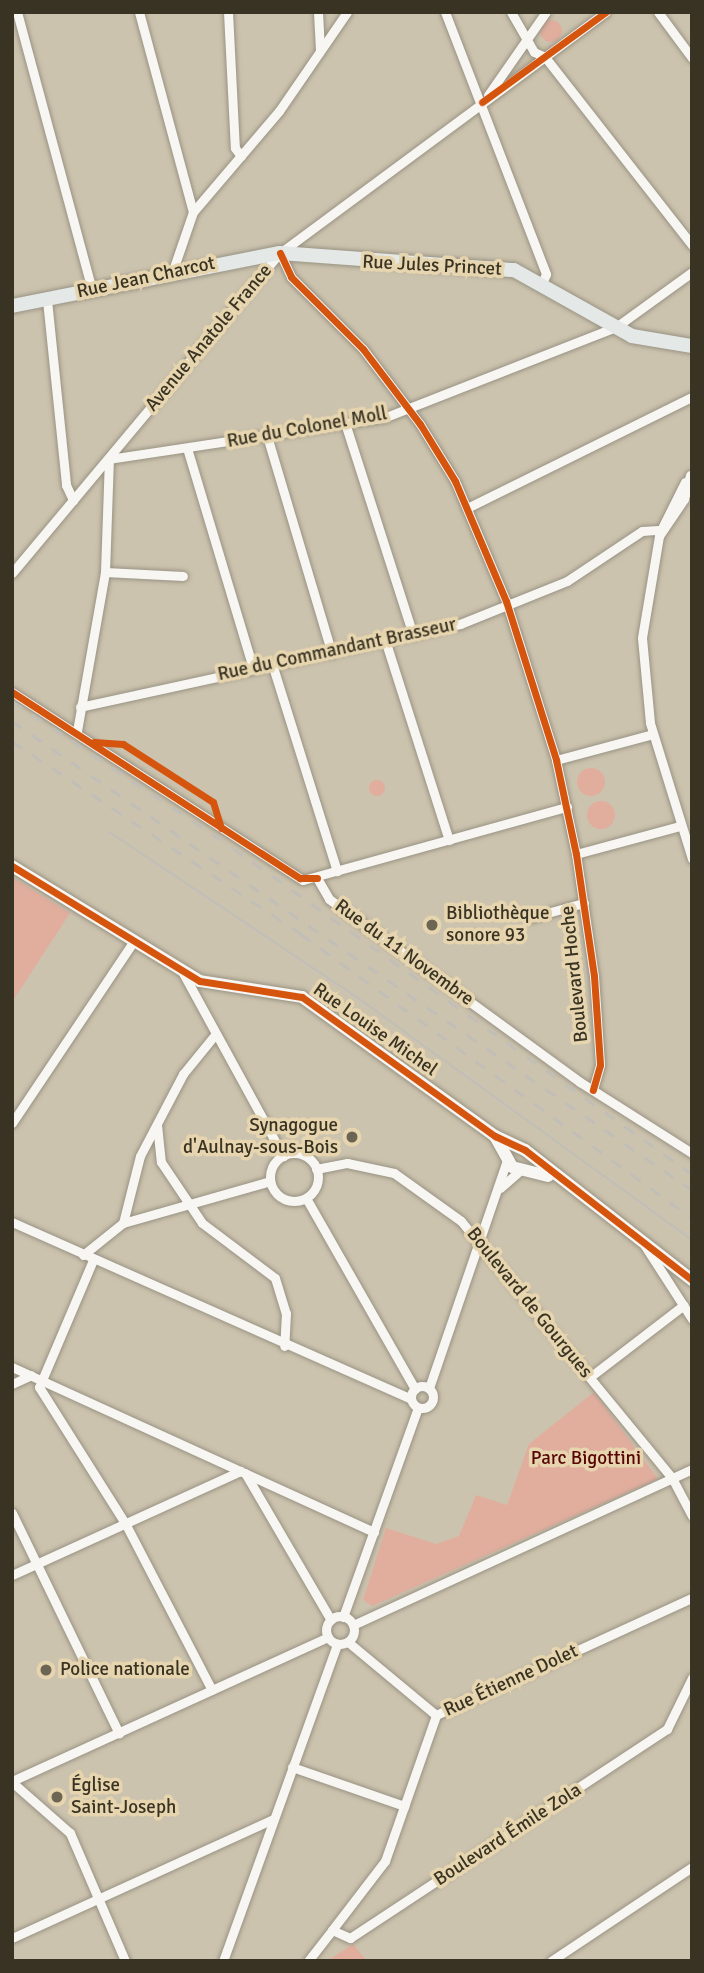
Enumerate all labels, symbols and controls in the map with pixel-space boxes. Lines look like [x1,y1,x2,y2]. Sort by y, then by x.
street label: Rue Jules Princet [362,251,502,281]
street label: Rue Jean Charcot [75,252,217,304]
street label: Avenue Anatole France [141,260,277,416]
street label: Rue du Colonel Moll [225,403,389,453]
street label: Rue du Commandant Brasseur [216,614,458,686]
street label: Rue du 11 Novembre [330,895,478,1011]
place label: Bibliothèque sonore 93 [446,903,549,947]
street label: Boulevard Hoche [556,905,594,1043]
marker: Bibliothèque sonore 93 [424,917,440,933]
street label: Rue Louise Michel [308,979,442,1081]
place label: Synagogue d'Aulnay-sous-Bois [183,1115,338,1159]
marker: Synagogue d'Aulnay-sous-Bois [344,1129,360,1145]
street label: Boulevard de Gourgues [461,1223,597,1383]
park label: Parc Bigottini [531,1448,641,1470]
street label: Rue Étienne Dolet [440,1640,582,1722]
place label: Police nationale [60,1659,190,1681]
marker: Police nationale [38,1662,54,1678]
place label: Église Saint-Joseph [71,1775,176,1819]
street label: Boulevard Émile Zola [430,1779,586,1891]
marker: Église Saint-Joseph [49,1789,65,1805]

